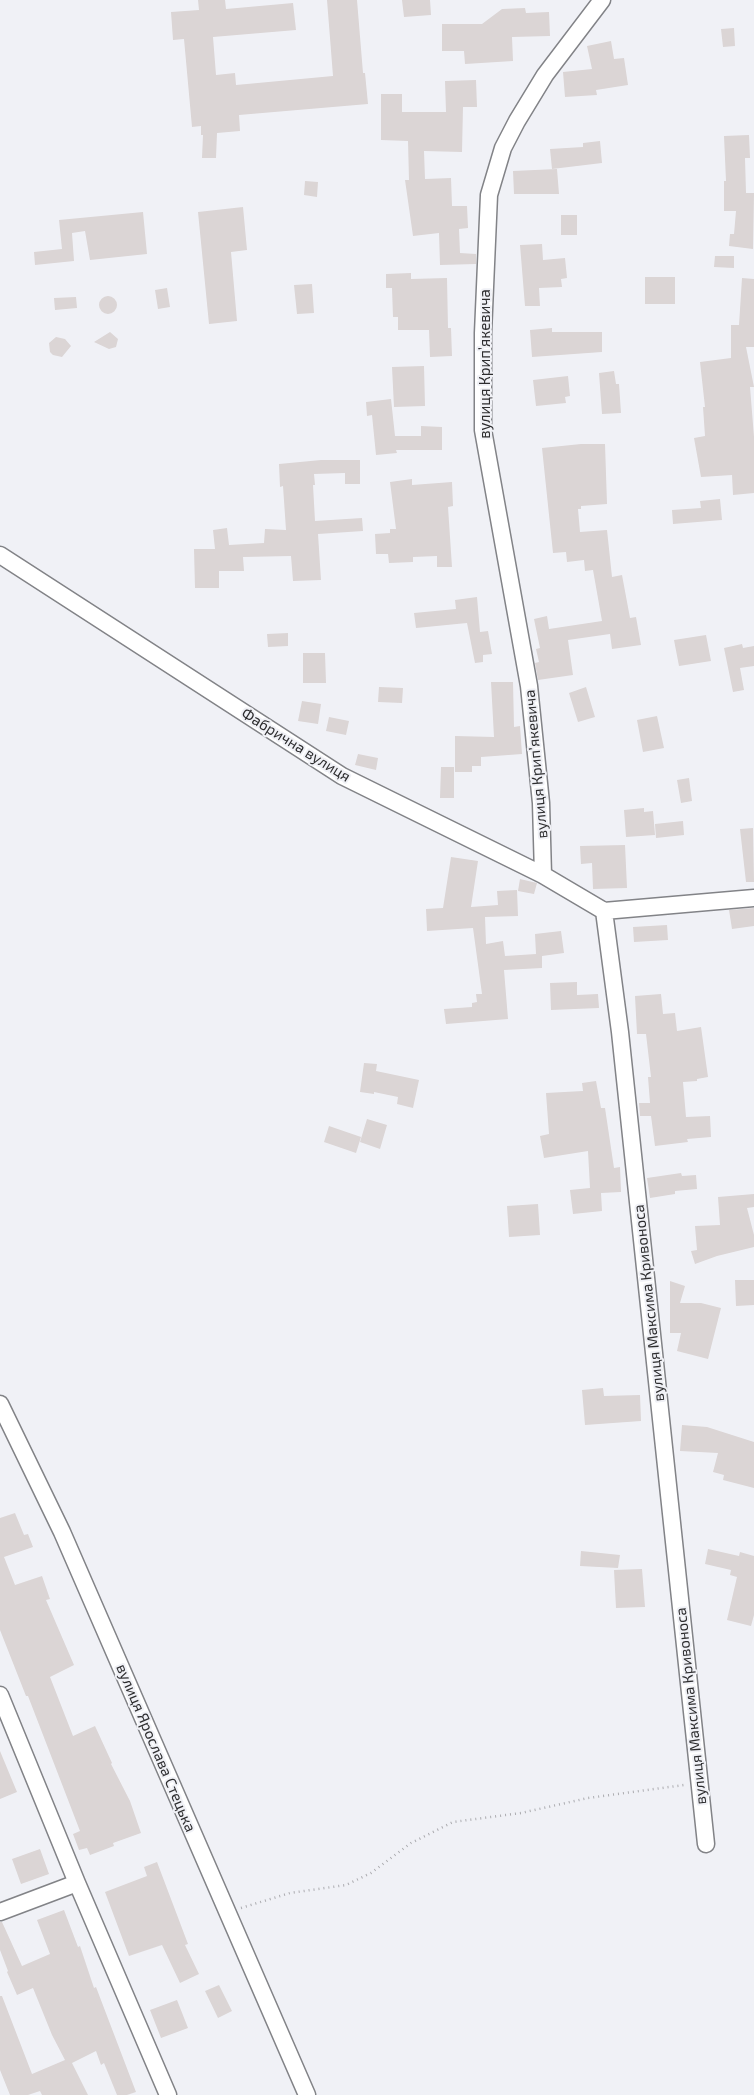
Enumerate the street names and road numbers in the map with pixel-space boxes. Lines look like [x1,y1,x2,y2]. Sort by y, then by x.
street label: вулиця Крипʼякевича [476,289,494,439]
street label: вулиця Крипʼякевича [521,689,551,839]
street label: Фабрична вулиця [238,704,354,786]
street label: вулиця Максима Кривоноса [630,1204,668,1402]
street label: вулиця Максима Кривоноса [672,1607,710,1805]
street label: вулиця Ярослава Стецька [112,1661,200,1835]

